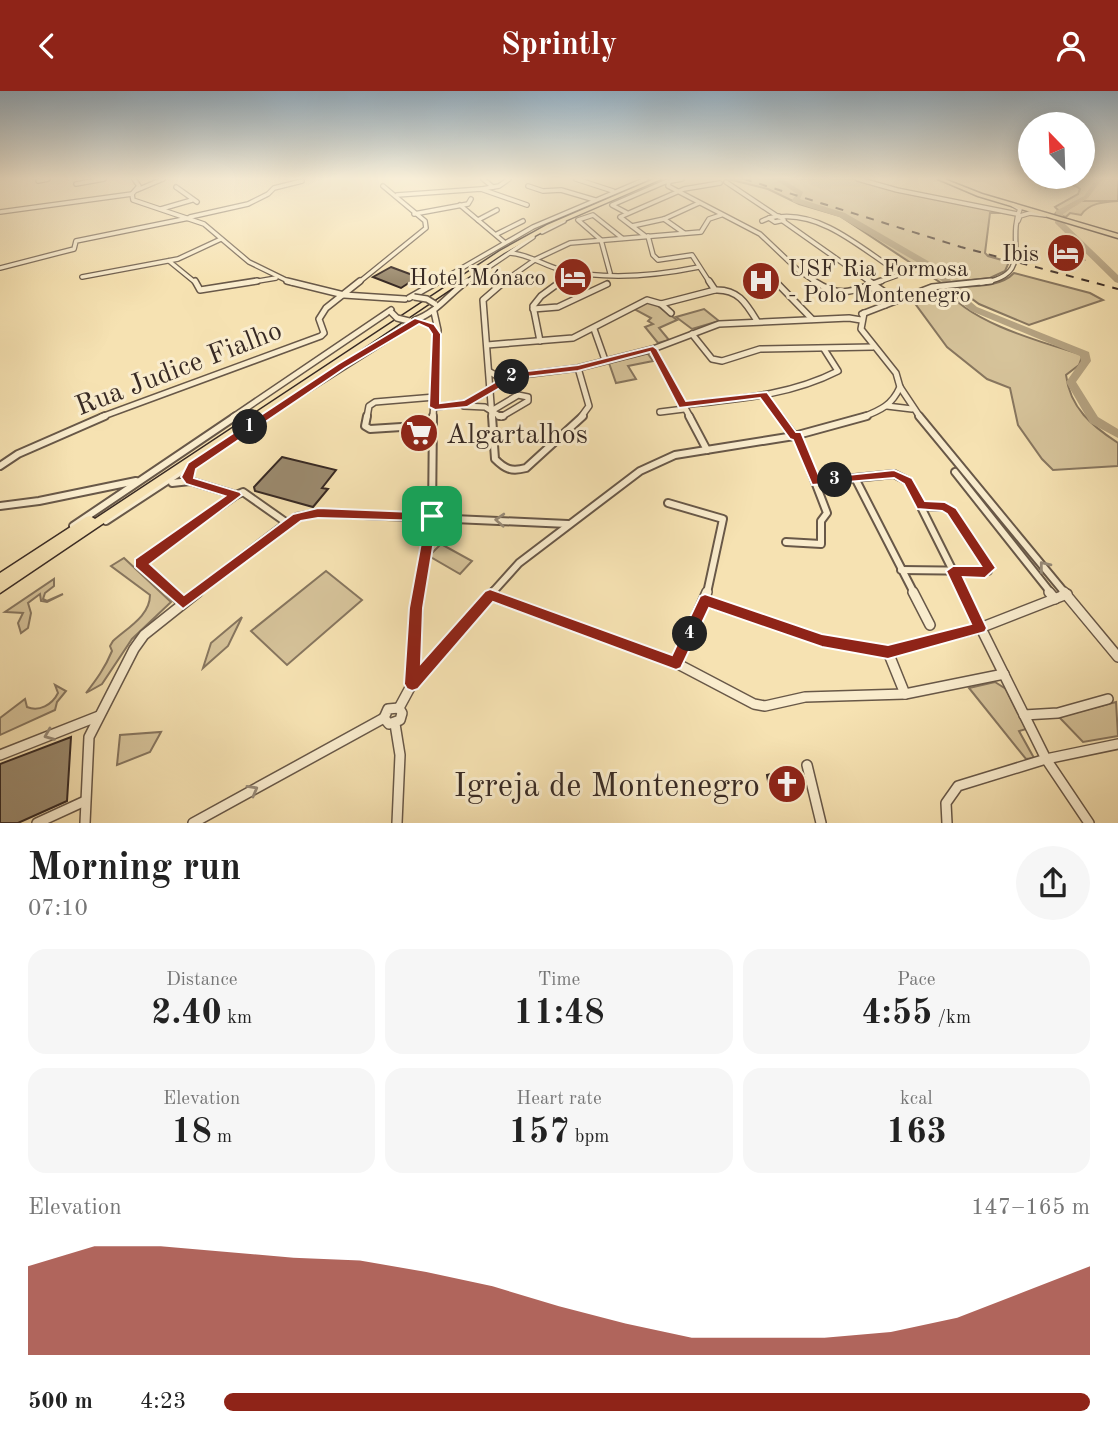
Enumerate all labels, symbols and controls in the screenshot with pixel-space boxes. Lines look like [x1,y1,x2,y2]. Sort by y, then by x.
icon: back [28,27,66,65]
icon: person [1052,27,1090,65]
text: Sprintly [501,30,617,62]
north arrow [1018,112,1096,189]
map controls [1018,112,1095,189]
hotel icon: Ibis [1045,232,1087,274]
place label: Ibis [1002,243,1039,266]
hotel icon: Hotel Mónaco [552,256,594,298]
place label: USF Ria Formosa - Polo Montenegro [788,258,971,307]
hospital icon: USF Ria Formosa - Polo Montenegro [740,260,782,302]
place label: Hotel Mónaco [409,267,546,290]
street label: Rua Judice Fialho [72,318,286,422]
pin: 2 [494,359,530,395]
text: 2 [506,367,517,386]
pin: 1 [232,409,268,445]
supermarket icon: Algartalhos [398,412,440,454]
text: 1 [244,417,255,436]
place label: Algartalhos [446,422,588,450]
pin: 3 [818,463,852,497]
text: 3 [829,470,840,489]
pin [402,486,462,546]
icon: arrive [413,497,451,535]
one-way arrow [494,513,505,528]
one-way arrow [1040,562,1052,575]
pin: 4 [672,617,708,651]
text: 4 [684,624,695,643]
one-way arrow [44,727,56,741]
church icon: Igreja de Montenegro [766,763,808,805]
place label: Igreja de Montenegro [453,771,760,804]
one-way arrow [245,785,258,798]
button: share [1016,846,1090,920]
text: Morning run [28,850,241,888]
text: 07:10 [28,897,88,920]
text: Distance [166,971,237,990]
text: Time [538,971,580,990]
text: Pace [897,971,936,990]
text: 2.40 [151,996,222,1031]
text: 11:48 [513,996,605,1031]
text: 4:55 [862,996,932,1031]
text: km [222,1009,252,1028]
text: /km [932,1009,971,1028]
text: Elevation [163,1090,240,1109]
text: Heart rate [516,1090,602,1109]
text: kcal [900,1090,933,1109]
text: 18 [171,1115,212,1150]
text: 157 [509,1115,569,1150]
text: 163 [886,1115,947,1150]
text: m [212,1128,232,1147]
text: bpm [569,1128,609,1147]
text: Elevation [28,1196,122,1219]
text: 147–165 m [971,1196,1090,1219]
text: 500 m [28,1390,93,1413]
text: 4:23 [140,1390,186,1413]

